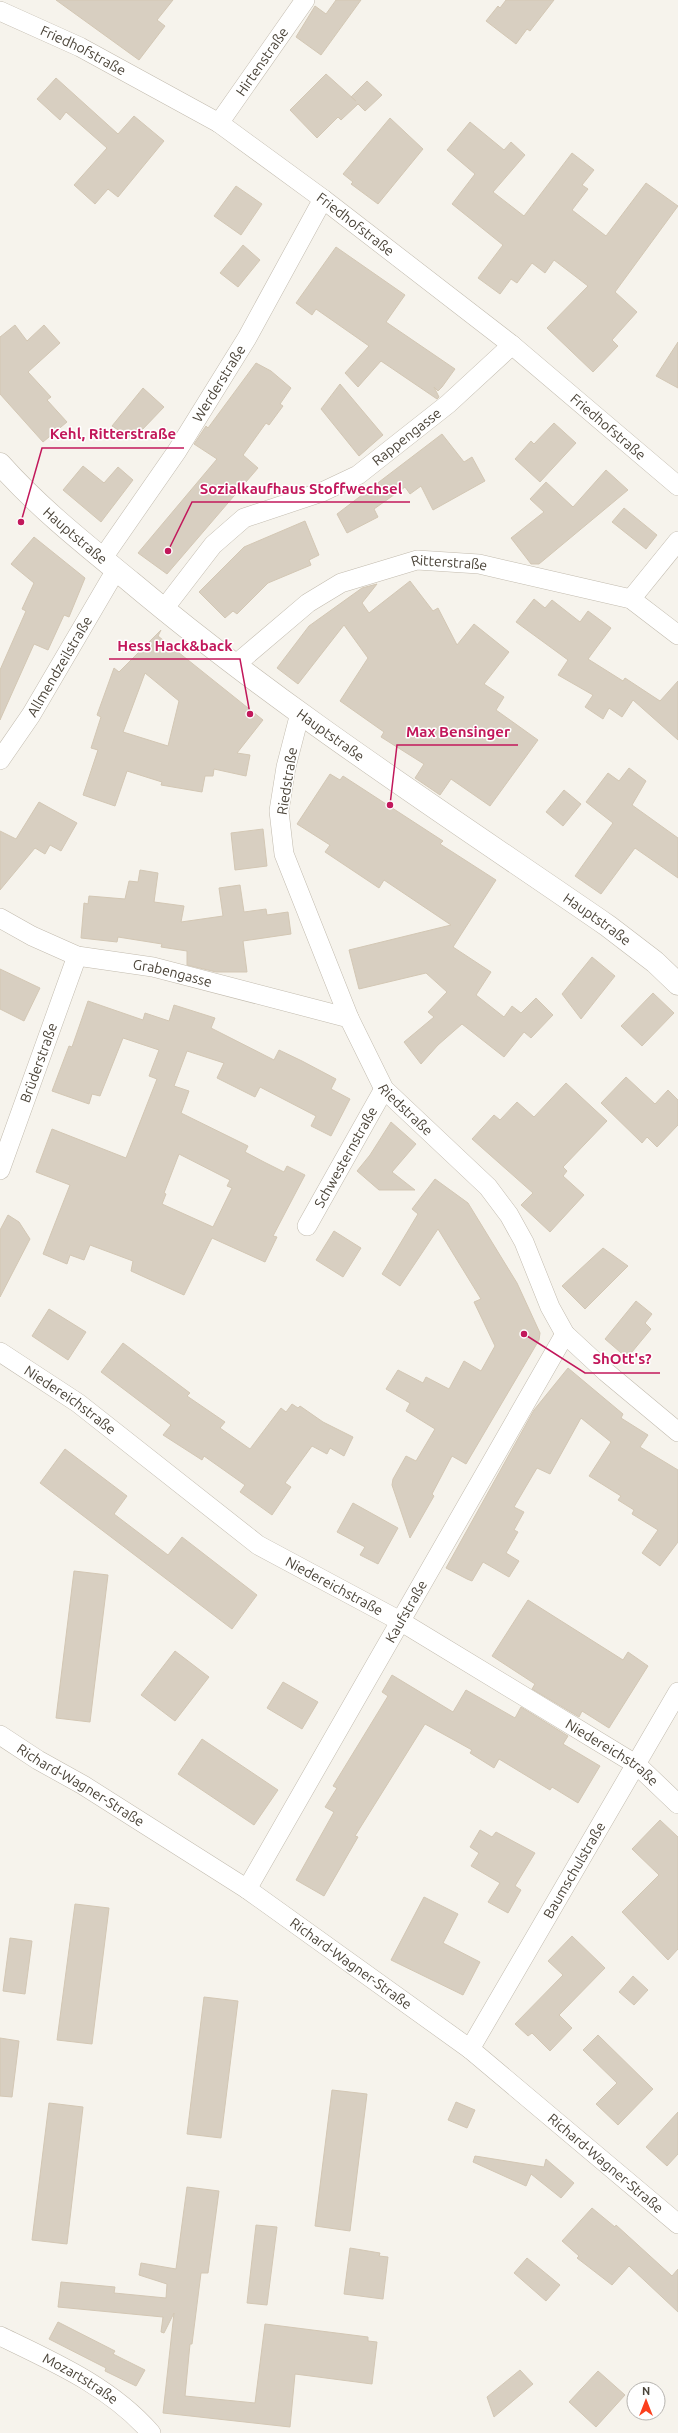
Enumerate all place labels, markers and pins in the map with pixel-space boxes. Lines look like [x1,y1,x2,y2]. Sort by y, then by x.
callout: Kehl, Ritterstraße [42,421,184,448]
callout: Sozialkaufhaus Stoffwechsel [192,475,410,502]
callout: Hess Hack&back [109,632,240,659]
callout: Max Bensinger [397,718,518,745]
callout: ShOtt's? [585,1346,660,1373]

